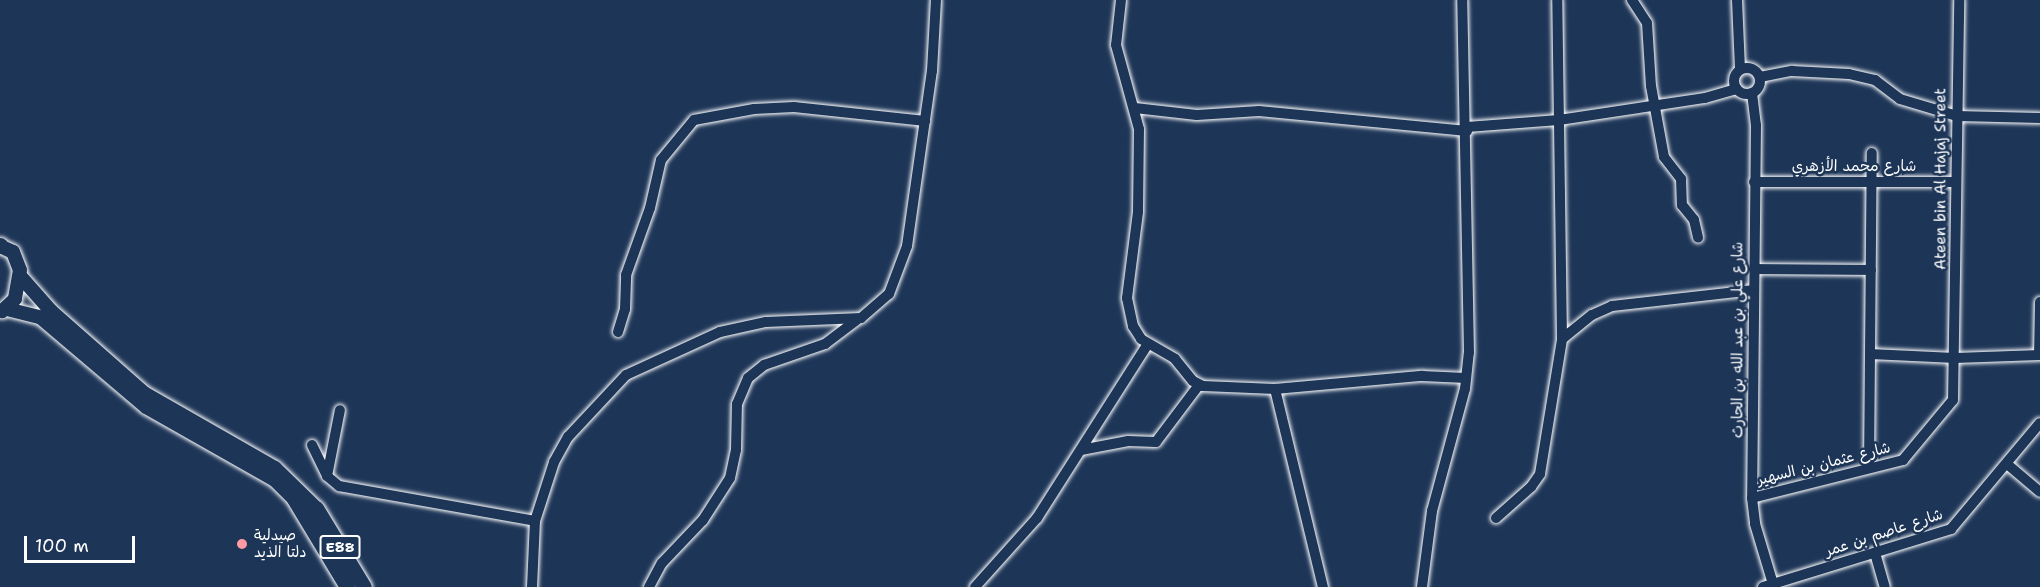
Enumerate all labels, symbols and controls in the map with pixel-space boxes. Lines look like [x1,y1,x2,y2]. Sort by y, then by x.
street label: Ateen bin Al Hajaj Street [1932,88,1950,270]
street label: شارع محمد الأزهري [1792,158,1916,176]
street label: شارع علي بن عبد الله بن الحارث [1729,242,1747,438]
street label: شارع عثمان بن السهير [1755,439,1893,489]
street label: شارع عاصم بن عمر [1823,505,1945,561]
scale bar [27,524,138,562]
place label: صيدلية دلتا الذيد [254,526,306,561]
text: 100 m [35,534,89,558]
road number: E88 [319,536,361,558]
marker: صيدلية دلتا الذيد [235,537,249,551]

